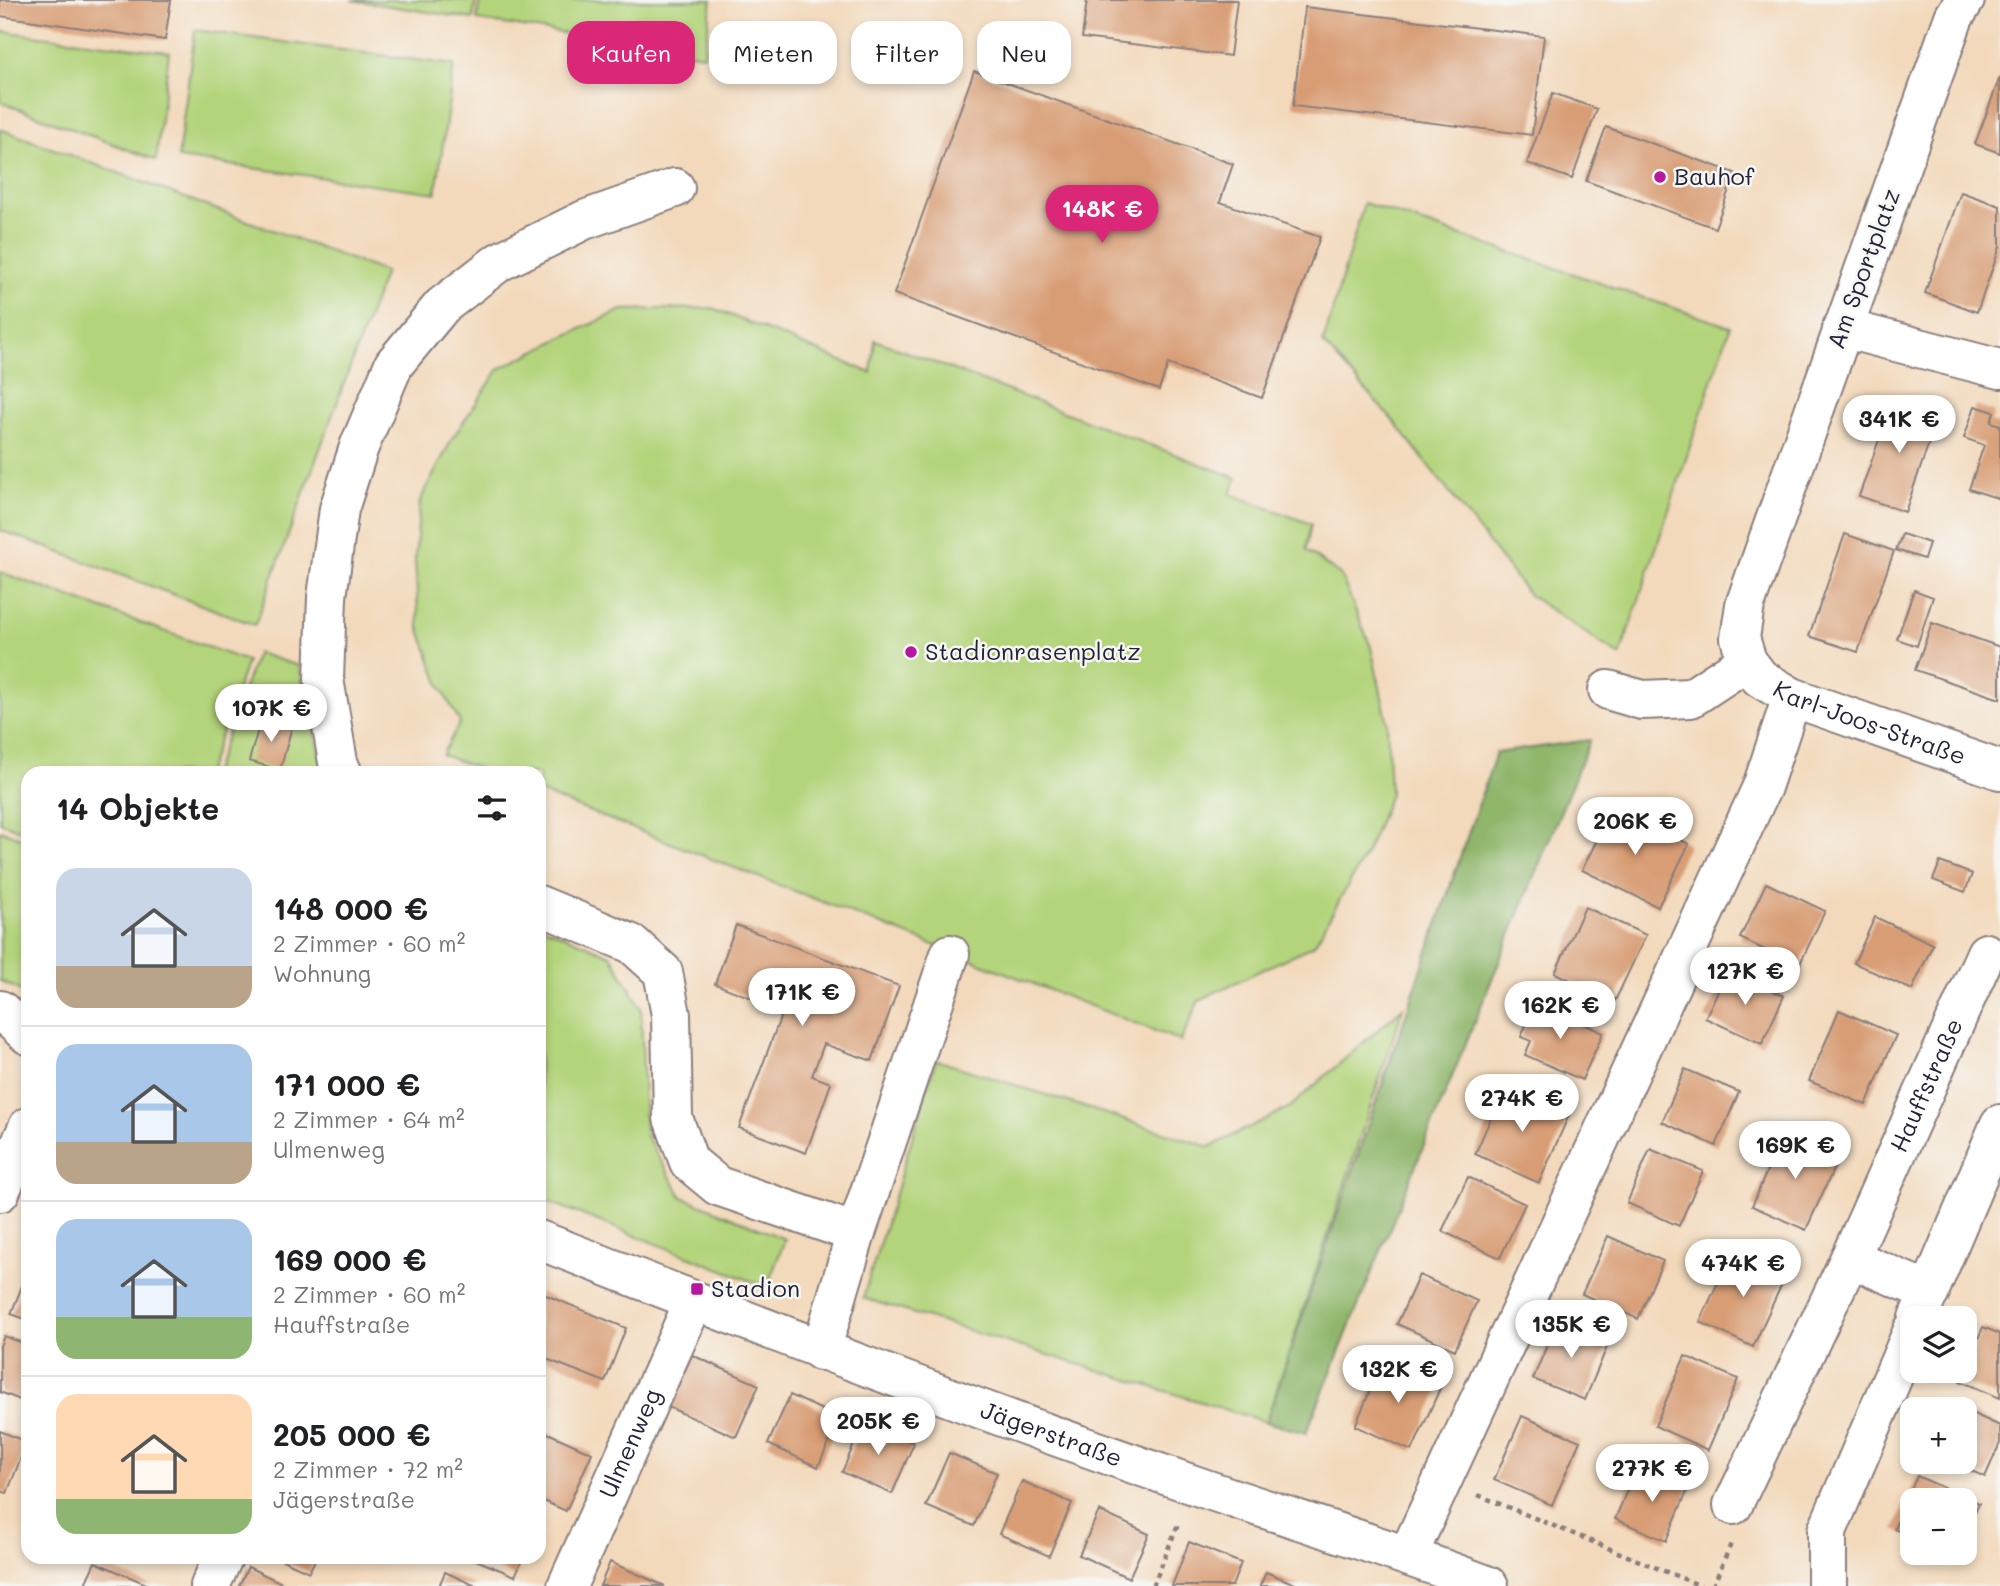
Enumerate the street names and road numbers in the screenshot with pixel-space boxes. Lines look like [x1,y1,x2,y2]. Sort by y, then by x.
street label: Am Sportplatz [1819,184,1906,353]
street label: Karl-Joos-Straße [1768,672,1970,771]
street label: Hauffstraße [1882,1013,1969,1157]
street label: Ulmenweg [591,1383,667,1503]
street label: Jägerstraße [977,1393,1127,1473]

